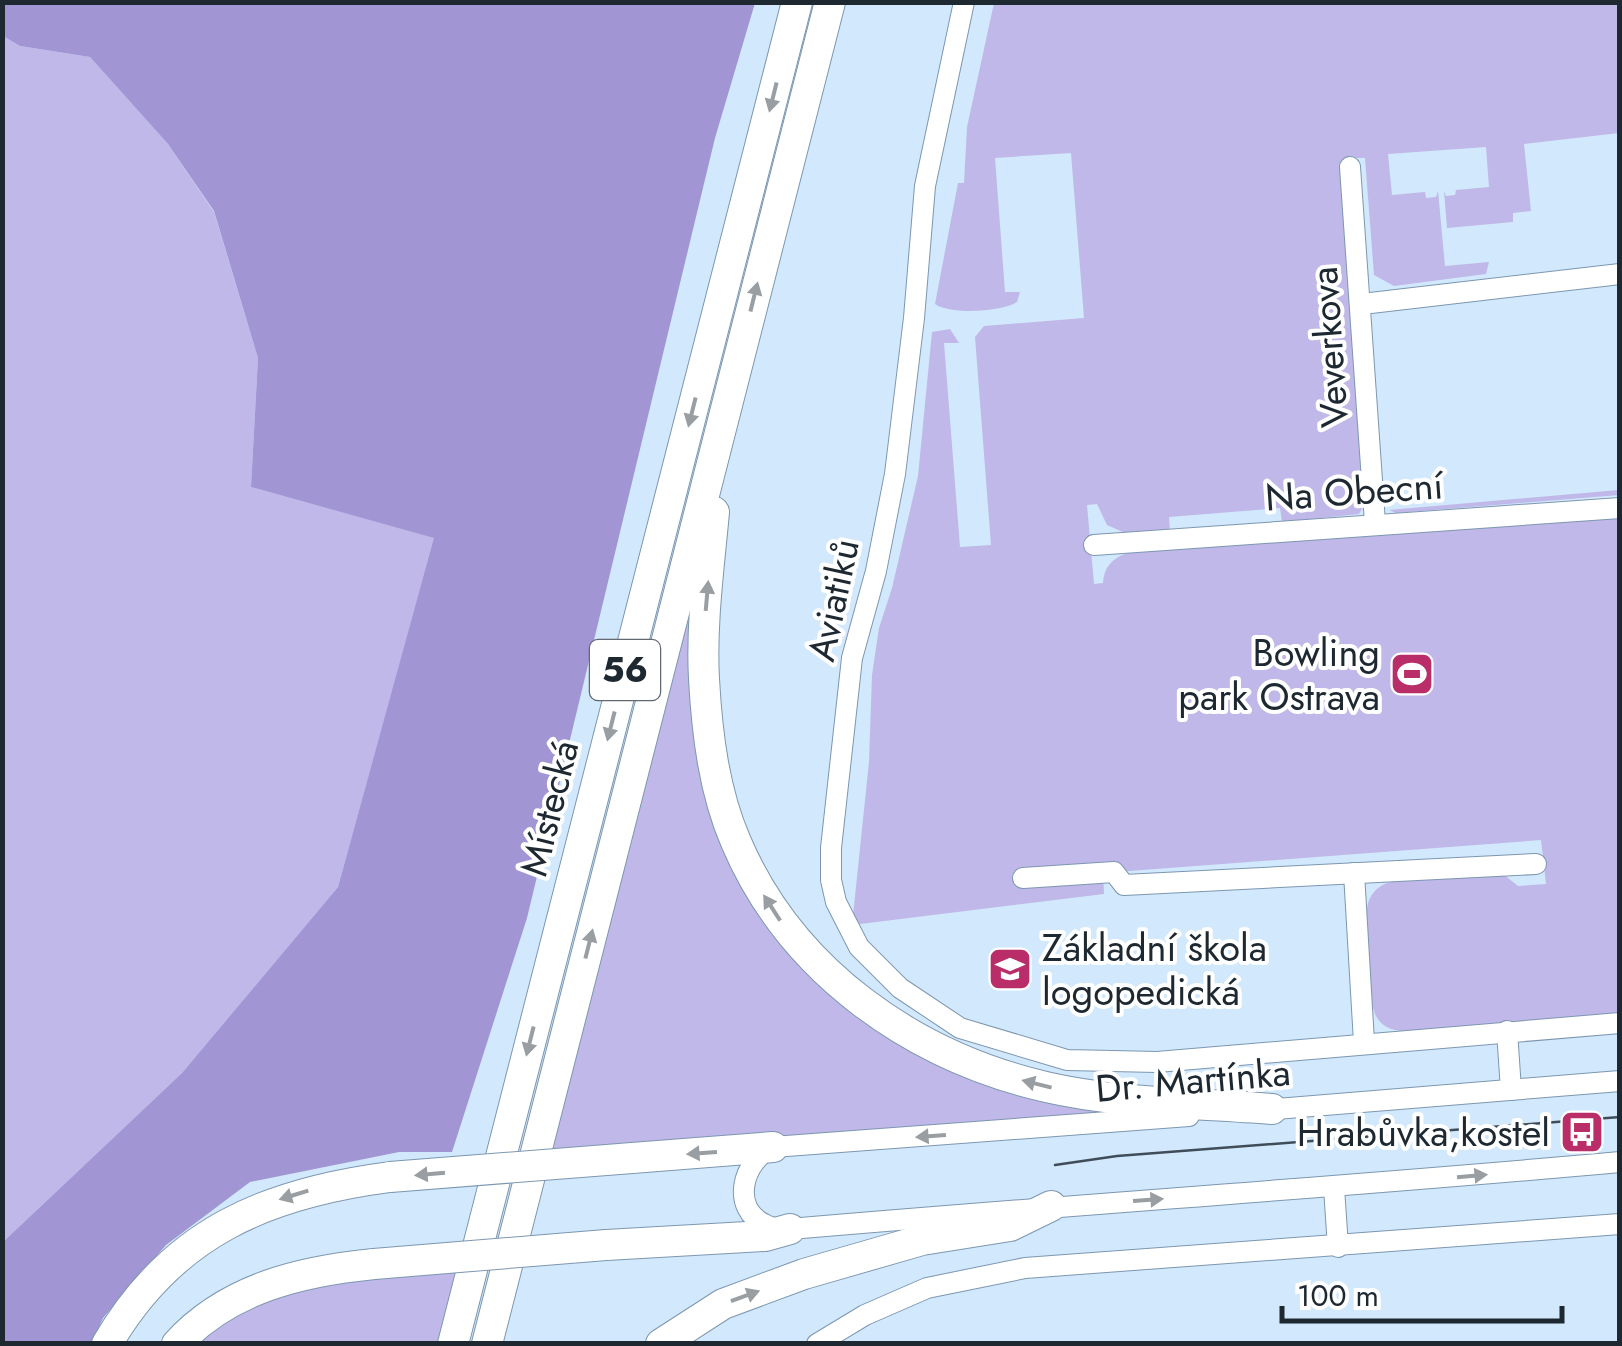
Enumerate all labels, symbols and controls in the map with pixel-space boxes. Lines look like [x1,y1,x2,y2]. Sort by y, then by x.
one-way arrow [764,82,780,113]
street label: Veverkova [1296,265,1362,429]
one-way arrow [747,281,763,312]
one-way arrow [683,397,699,428]
street label: Na Obecní [1263,457,1447,525]
street label: Aviatiků [793,534,873,666]
one-way arrow [699,580,715,612]
place label: Bowling park Ostrava [1178,625,1380,724]
road number: 56 [590,640,660,700]
sports icon: Bowling park Ostrava [1389,651,1435,697]
one-way arrow [603,711,618,742]
street label: Místecká [506,734,592,882]
one-way arrow [764,894,782,922]
place label: Základní škola logopedická [1042,920,1267,1019]
one-way arrow [582,928,597,959]
school or university icon: Základní škola logopedická [987,946,1033,992]
one-way arrow [522,1026,537,1057]
street label: Dr. Martínka [1093,1044,1293,1116]
one-way arrow [1021,1075,1052,1091]
place label: Hrabůvka,kostel [1297,1105,1550,1160]
bus stop icon: Hrabůvka,kostel [1559,1109,1605,1155]
one-way arrow [915,1129,946,1145]
one-way arrow [686,1145,718,1161]
one-way arrow [414,1166,445,1182]
one-way arrow [1456,1167,1488,1183]
one-way arrow [278,1188,309,1203]
one-way arrow [1132,1192,1164,1208]
scale bar [1282,1261,1562,1323]
text: 100 m [1297,1274,1379,1317]
one-way arrow [730,1288,760,1303]

